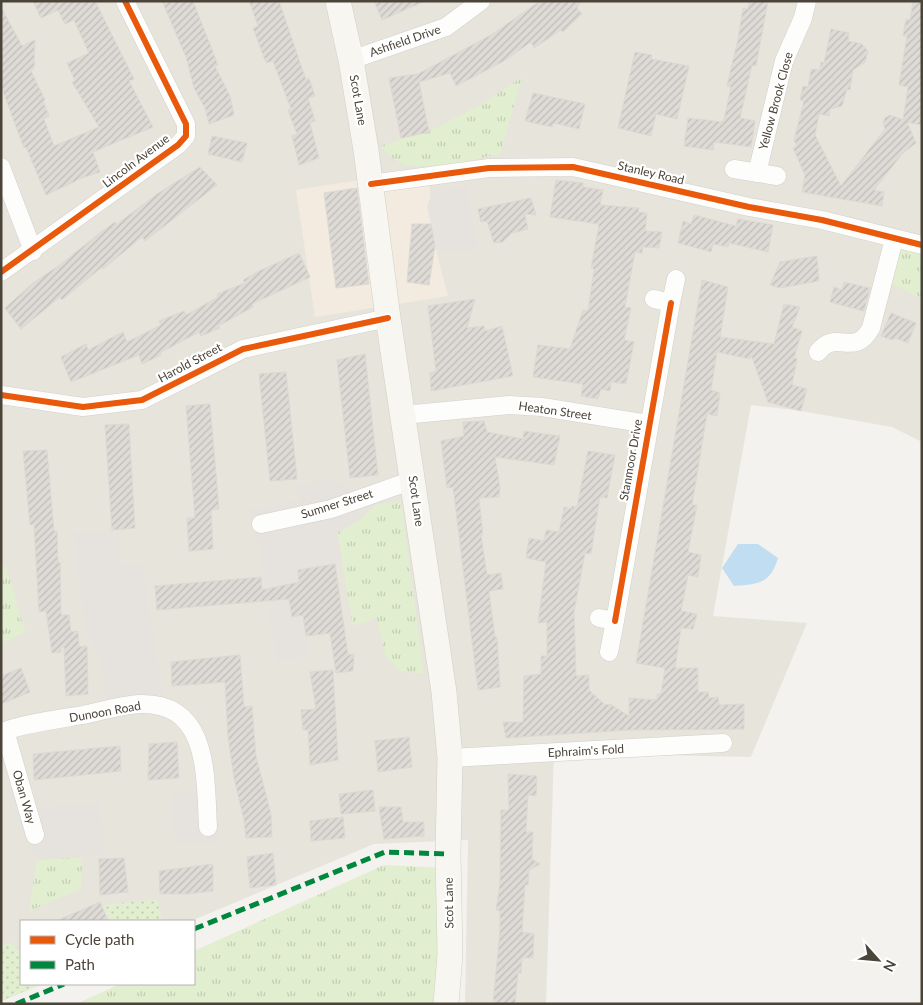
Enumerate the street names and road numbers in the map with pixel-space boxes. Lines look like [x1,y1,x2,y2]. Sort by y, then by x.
street label: Ashfield Drive [367,21,442,60]
street label: Yellow Brook Close [755,50,796,152]
street label: Scot Lane [347,73,370,126]
street label: Lincoln Avenue [99,131,172,191]
street label: Stanley Road [616,158,686,187]
street label: Harold Street [155,339,225,386]
street label: Heaton Street [518,398,593,423]
street label: Stanmoor Drive [616,418,645,502]
street label: Scot Lane [405,474,427,527]
street label: Sumner Street [299,485,375,522]
street label: Dunoon Road [68,698,142,725]
street label: Ephraim's Fold [547,741,624,760]
street label: Oban Way [10,768,40,826]
street label: Scot Lane [441,877,456,929]

